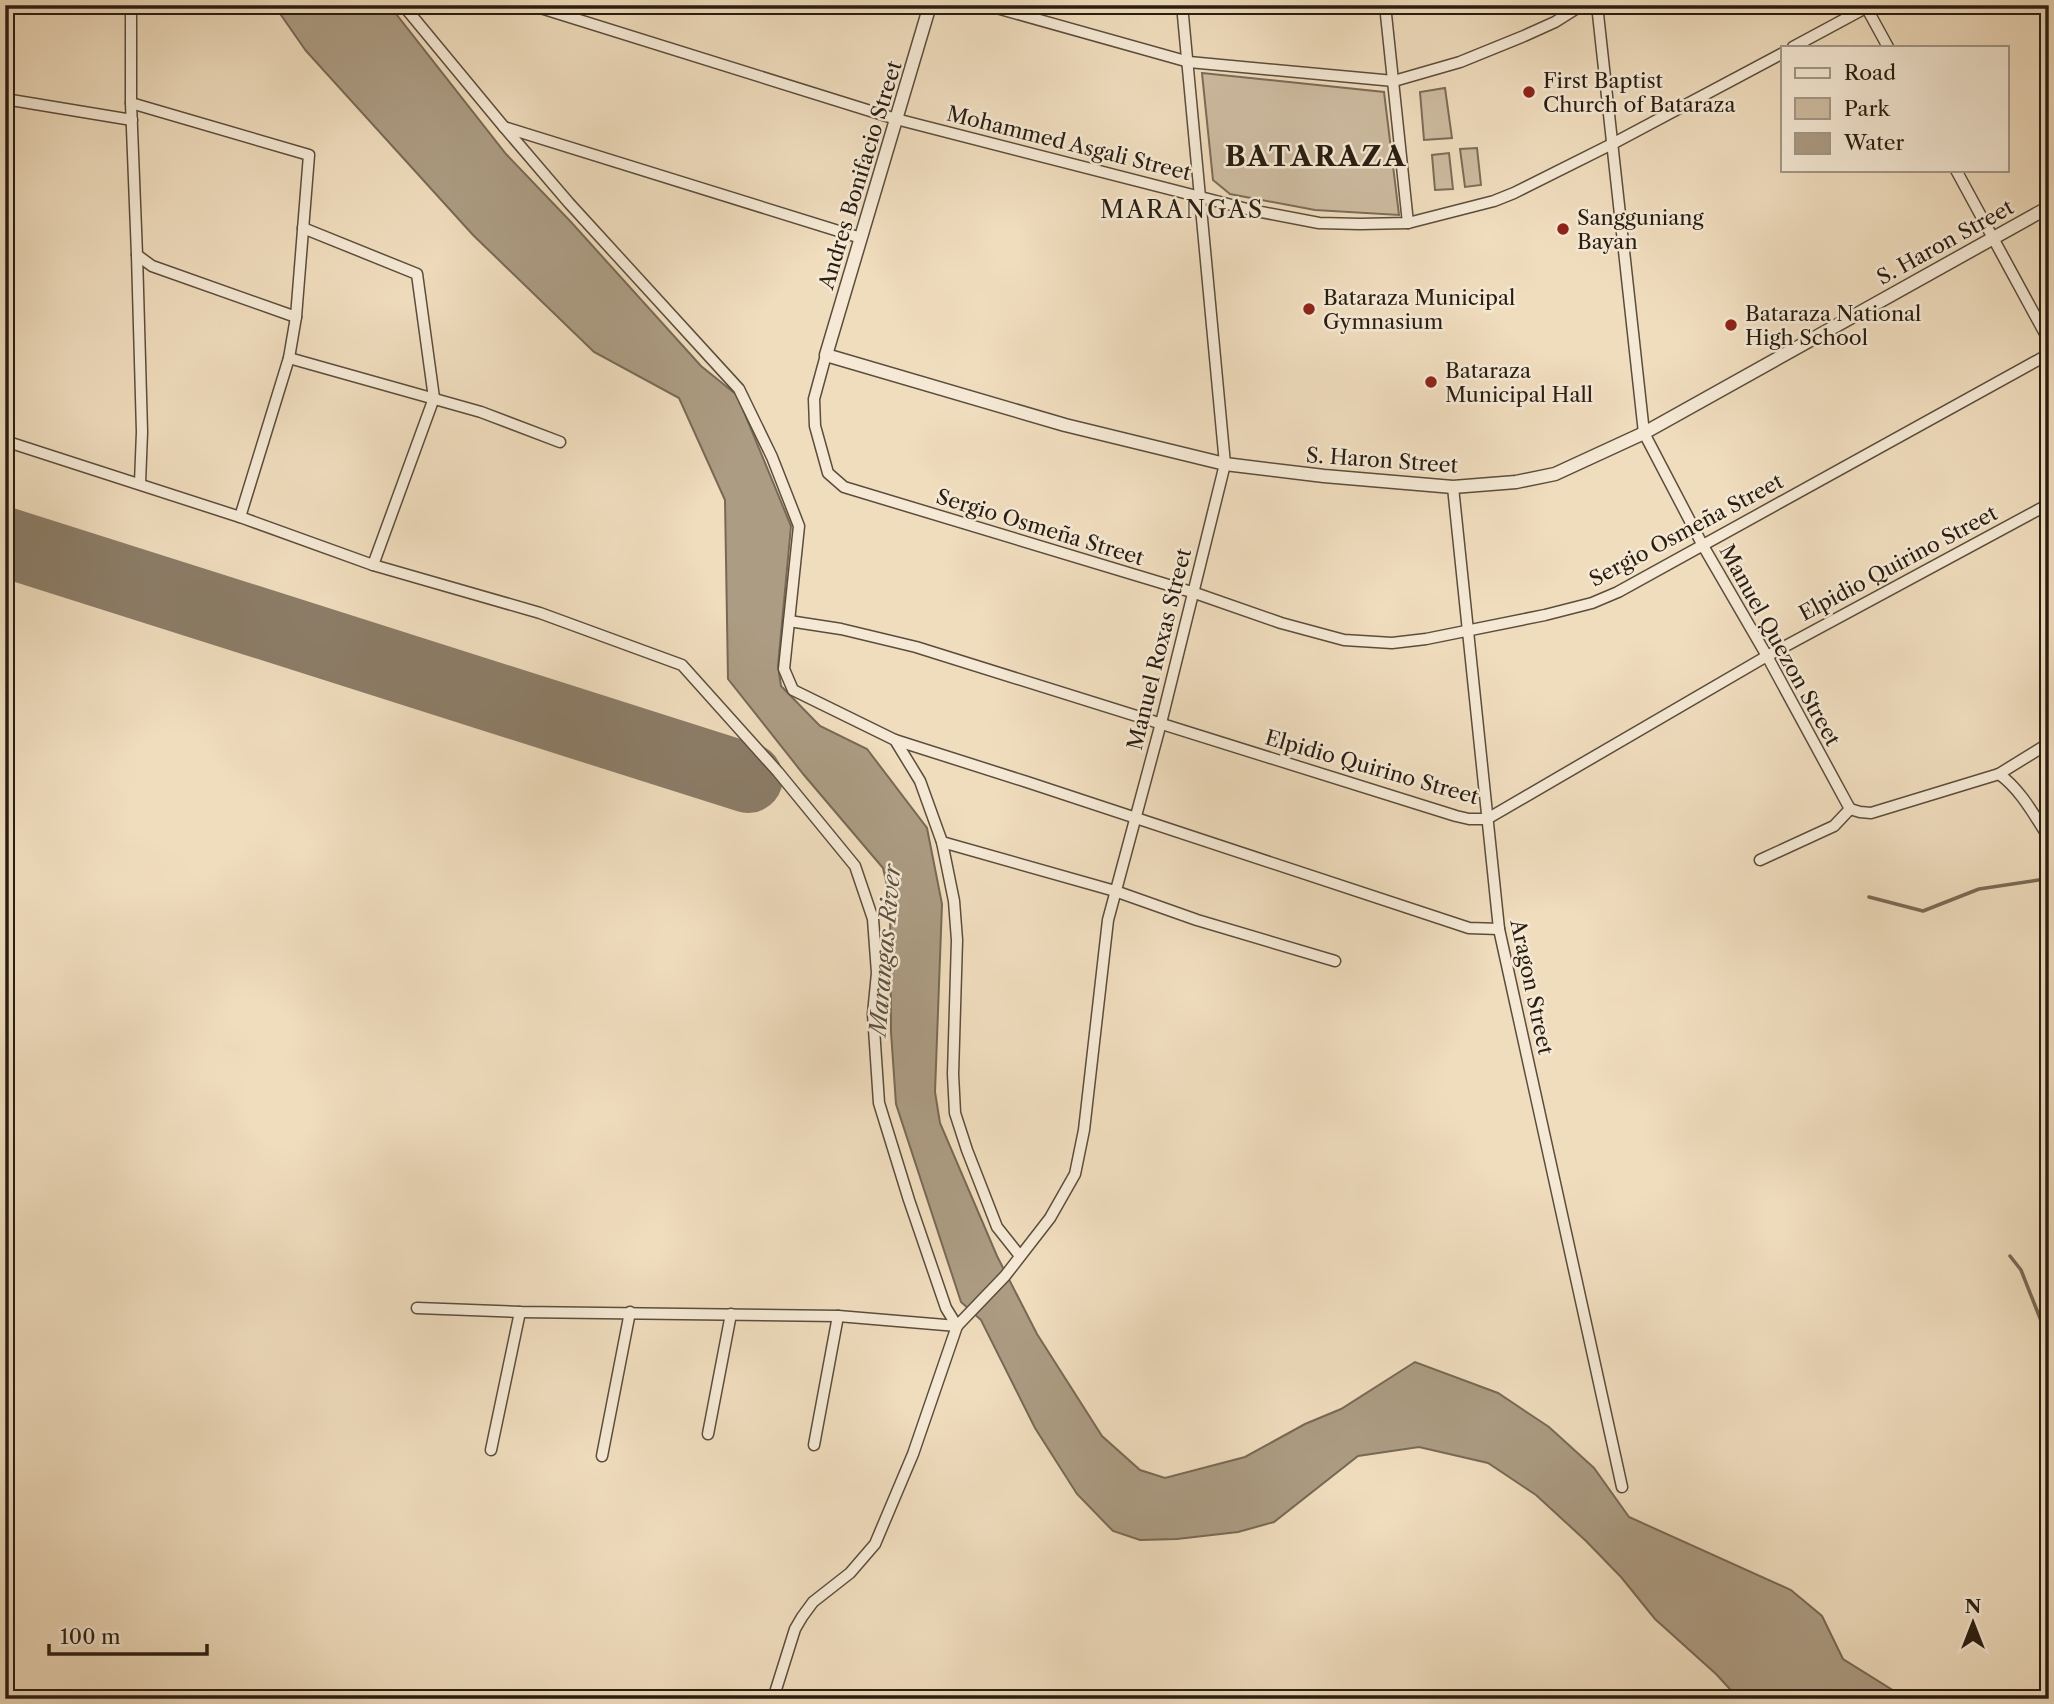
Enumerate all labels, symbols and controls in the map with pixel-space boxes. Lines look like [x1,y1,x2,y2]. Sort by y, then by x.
legend [1781,46,2008,172]
street label: Andres Bonifacio Street [813,57,907,293]
text: Road [1844,60,1896,85]
place label: First Baptist Church of Bataraza [1543,68,1736,117]
marker: First Baptist Church of Bataraza [1521,84,1537,100]
text: Park [1844,96,1890,121]
street label: Mohammed Asgali Street [944,101,1194,186]
text: Water [1843,130,1904,155]
district label: BATARAZA [1225,139,1407,173]
street label: S. Haron Street [1872,194,2018,290]
district label: MARANGAS [1100,195,1264,224]
place label: Sangguniang Bayan [1577,205,1704,254]
marker: Sangguniang Bayan [1555,221,1571,237]
place label: Bataraza Municipal Gymnasium [1323,285,1515,334]
marker: Bataraza Municipal Gymnasium [1301,301,1317,317]
place label: Bataraza National High School [1745,301,1921,350]
marker: Bataraza National High School [1723,317,1739,333]
place label: Bataraza Municipal Hall [1445,358,1593,407]
marker: Bataraza Municipal Hall [1423,374,1439,390]
street label: S. Haron Street [1305,442,1459,478]
street label: Sergio Osmeña Street [1585,468,1788,592]
street label: Sergio Osmeña Street [933,483,1147,571]
street label: Elpidio Quirino Street [1795,500,2002,626]
street label: Manuel Quezon Street [1714,540,1846,750]
street label: Manuel Roxas Street [1122,545,1196,752]
street label: Elpidio Quirino Street [1262,725,1482,810]
water label: Marangas River [863,862,907,1040]
street label: Aragon Street [1505,916,1559,1057]
north arrow [1938,1588,2008,1658]
text: N [1965,1595,1981,1618]
scale bar [49,1613,206,1657]
text: 100 m [60,1624,121,1649]

